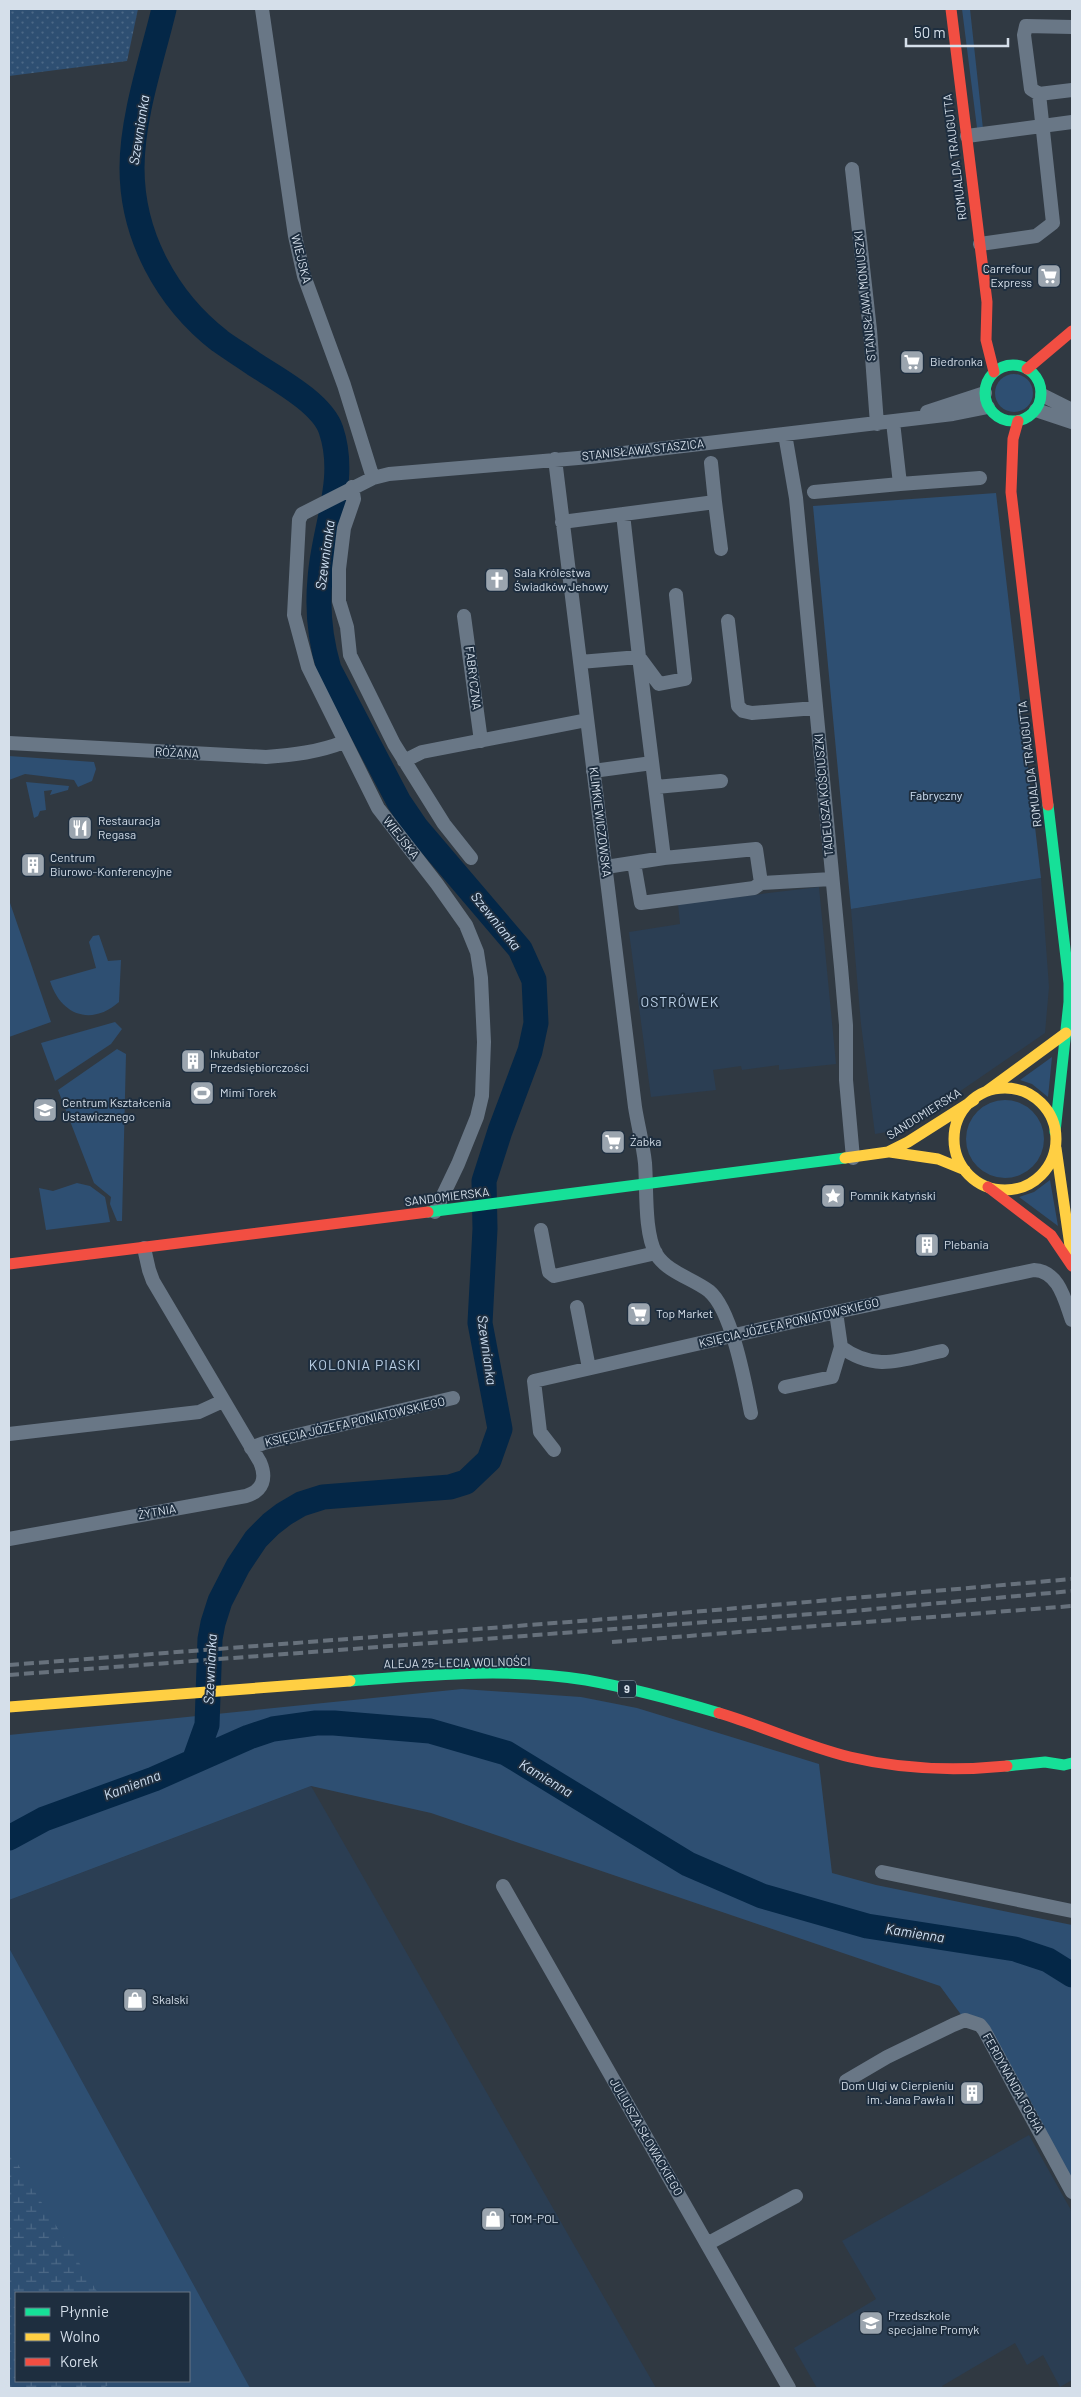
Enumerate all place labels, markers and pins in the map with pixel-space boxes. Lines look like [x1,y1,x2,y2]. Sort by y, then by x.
place label: Carrefour Express [983,261,1033,289]
supermarket icon: Carrefour Express [1036,263,1062,289]
supermarket icon: Biedronka [899,349,925,375]
place label: Biedronka [930,354,983,368]
place label: Sala Królestwa Świadków Jehowy [514,565,609,593]
church icon: Sala Królestwa Świadków Jehowy [484,567,510,593]
place label: Restauracja Regasa [98,813,160,841]
restaurant icon: Restauracja Regasa [67,815,93,841]
place label: Centrum Biurowo-Konferencyjne [50,850,172,878]
building icon: Centrum Biurowo-Konferencyjne [20,852,46,878]
place label: Inkubator Przedsiębiorczości [210,1046,309,1074]
building icon: Inkubator Przedsiębiorczości [180,1048,206,1074]
sports icon: Mimi Torek [189,1080,215,1106]
place label: Mimi Torek [220,1085,276,1099]
place label: Centrum Kształcenia Ustawicznego [62,1095,171,1123]
school or university icon: Centrum Kształcenia Ustawicznego [32,1097,58,1123]
supermarket icon: Żabka [600,1129,626,1155]
place label: Żabka [630,1134,661,1148]
place icon: Pomnik Katyński [820,1183,846,1209]
place label: Pomnik Katyński [850,1188,936,1202]
building icon: Plebania [914,1232,940,1258]
place label: Plebania [944,1237,989,1251]
supermarket icon: Top Market [626,1301,652,1327]
place label: Top Market [656,1306,713,1320]
shop icon: Skalski [122,1987,148,2013]
place label: Skalski [152,1992,189,2006]
place label: Dom Ulgi w Cierpieniu im. Jana Pawła II [841,2078,954,2106]
building icon: Dom Ulgi w Cierpieniu im. Jana Pawła II [959,2080,985,2106]
shop icon: TOM-POL [480,2206,506,2232]
place label: TOM-POL [510,2211,559,2225]
place label: Przedszkole specjalne Promyk [888,2308,979,2336]
school or university icon: Przedszkole specjalne Promyk [858,2310,884,2336]

